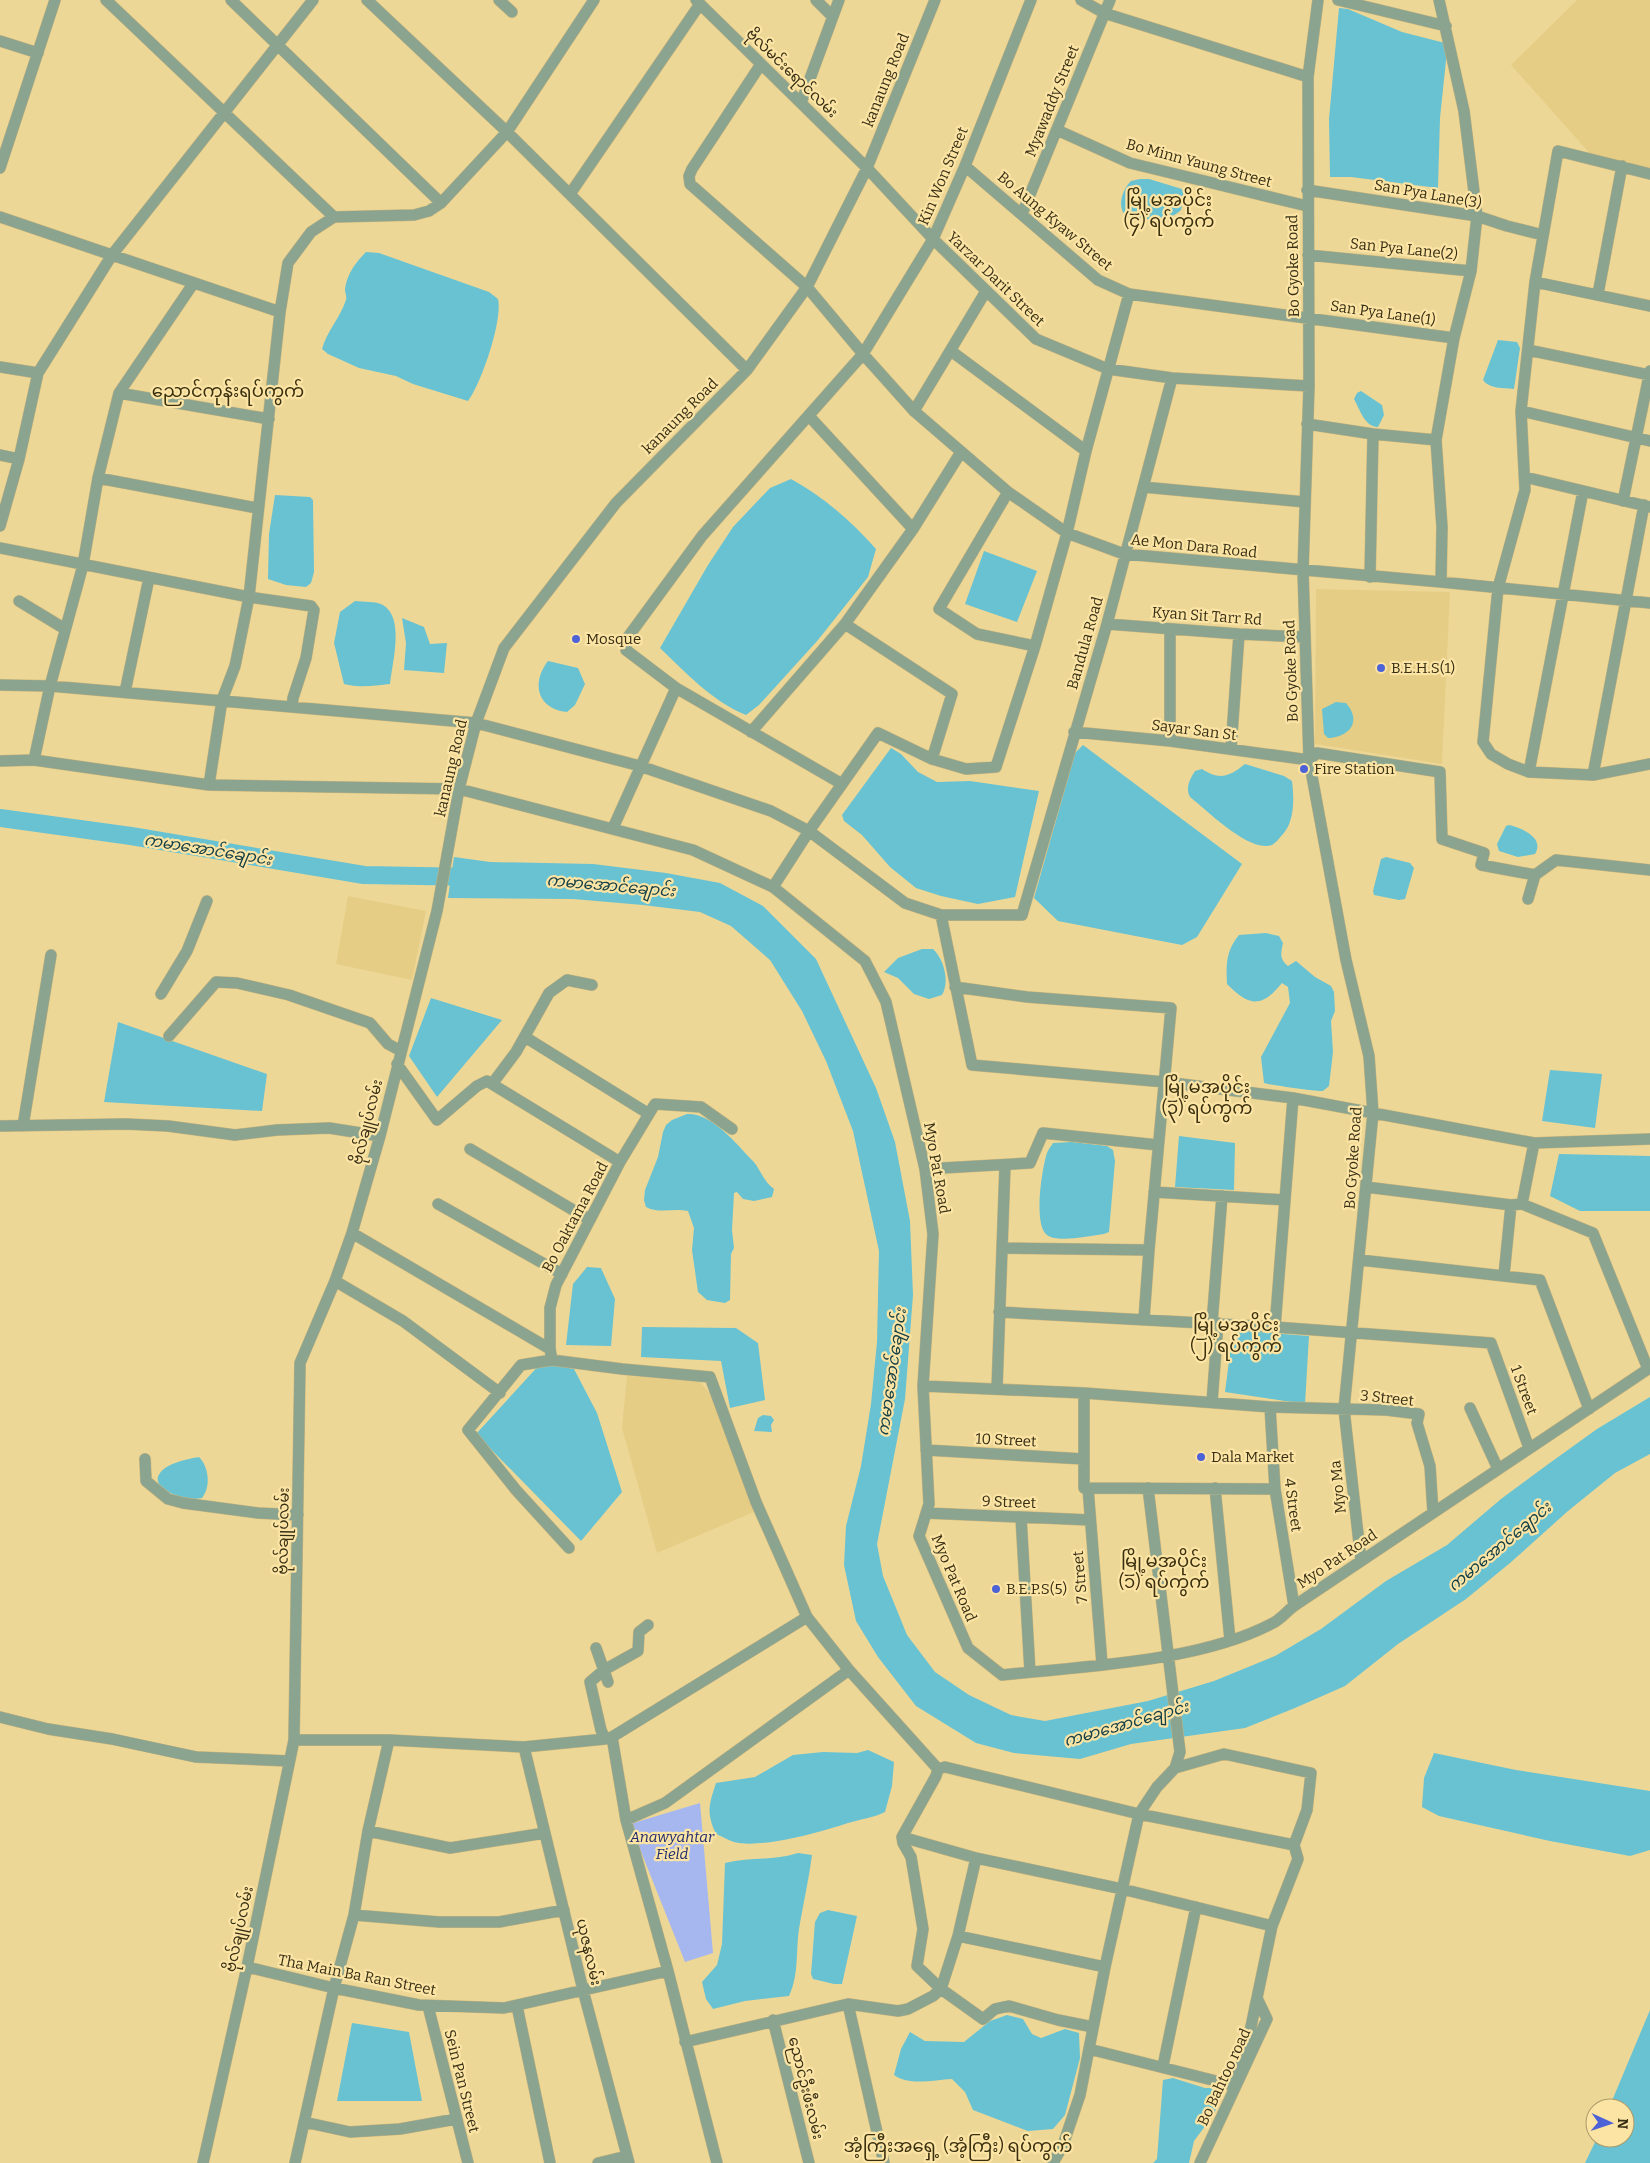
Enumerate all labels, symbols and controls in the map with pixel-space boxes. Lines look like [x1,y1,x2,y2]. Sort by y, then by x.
street label: ဗိုလ်မင်းရောင်လမ်း [740,24,842,123]
street label: kanaung Road [859,30,913,129]
street label: Myawaddy Street [1021,42,1083,160]
street label: Kin Won Street [914,124,972,228]
street label: Bo Minn Yaung Street [1124,135,1274,191]
street label: Bo Aung Kyaw Street [994,168,1116,275]
street label: San Pya Lane(3) [1373,176,1483,212]
district label: မြို့မအပိုင်း (၄) ရပ်ကွက် [1124,186,1214,236]
street label: Bo Gyoke Road [1283,214,1303,317]
street label: Yarzar Darit Street [944,228,1049,330]
street label: San Pya Lane(2) [1349,234,1459,264]
street label: San Pya Lane(1) [1329,297,1437,329]
street label: kanaung Road [638,374,722,458]
district label: ညောင်ကုန်းရပ်ကွက် [152,378,304,406]
street label: Ae Mon Dara Road [1130,530,1258,562]
street label: Bandula Road [1063,594,1107,692]
street label: Kyan Sit Tarr Rd [1151,603,1263,629]
street label: Bo Gyoke Road [1280,619,1302,723]
place label: Mosque [586,630,641,648]
marker: Mosque [570,633,582,645]
place label: B.E.H.S(1) [1391,659,1455,677]
marker: B.E.H.S(1) [1375,662,1387,674]
street label: Sayar San St [1150,716,1238,744]
street label: kanaung Road [431,717,471,818]
place label: Fire Station [1314,760,1395,778]
marker: Fire Station [1298,763,1310,775]
water label: ကမာအောင်ချောင်း [142,828,275,873]
water label: ကမာအောင်ချောင်း [546,868,678,905]
district label: မြို့မအပိုင်း (၃) ရပ်ကွက် [1162,1073,1252,1123]
street label: ဗိုလ်ချုပ်လမ်း [347,1077,389,1167]
street label: Bo Gyoke Road [1340,1106,1366,1210]
street label: Myo Pat Road [920,1121,954,1215]
street label: Bo Oaktama Road [538,1159,612,1275]
water label: ကမာအောင်ချောင်း [871,1305,914,1438]
district label: မြို့မအပိုင်း (၂) ရပ်ကွက် [1190,1311,1282,1361]
street label: 1 Street [1507,1363,1541,1418]
street label: 3 Street [1359,1386,1415,1410]
street label: 10 Street [975,1429,1038,1451]
place label: Dala Market [1211,1448,1295,1466]
marker: Dala Market [1195,1451,1207,1463]
street label: Myo Ma [1326,1459,1350,1515]
street label: 4 Street [1280,1477,1306,1534]
street label: ဗိုလ်ချုပ်လမ်း [272,1487,296,1575]
street label: 9 Street [982,1492,1037,1512]
water label: ကမာအောင်ချောင်း [1443,1495,1558,1598]
street label: Myo Pat Road [1294,1526,1381,1592]
street label: Myo Pat Road [928,1532,980,1624]
district label: မြို့မအပိုင်း (၁) ရပ်ကွက် [1119,1547,1209,1597]
street label: 7 Street [1069,1549,1091,1604]
place label: B.E.P.S(5) [1006,1580,1067,1598]
marker: B.E.P.S(5) [990,1583,1002,1595]
water label: ကမာအောင်ချောင်း [1061,1694,1193,1754]
park label: Anawyahtar Field [629,1828,715,1863]
street label: ဗိုလ်ချုပ်လမ်း [220,1884,260,1974]
street label: ယုဇနလမ်း [570,1917,606,1988]
street label: Tha Main Ba Ran Street [276,1951,438,1999]
street label: Bo Bahtoo road [1194,2025,1254,2129]
street label: Sein Pan Street [440,2028,484,2135]
street label: ညောင်ဦးဖီးလမ်း [782,2035,828,2142]
north arrow [1585,2098,1635,2148]
text: N [1614,2118,1631,2130]
district label: အံ့ကြီးအရှေ့ (အံ့ကြီး) ရပ်ကွက် [843,2132,1073,2161]

